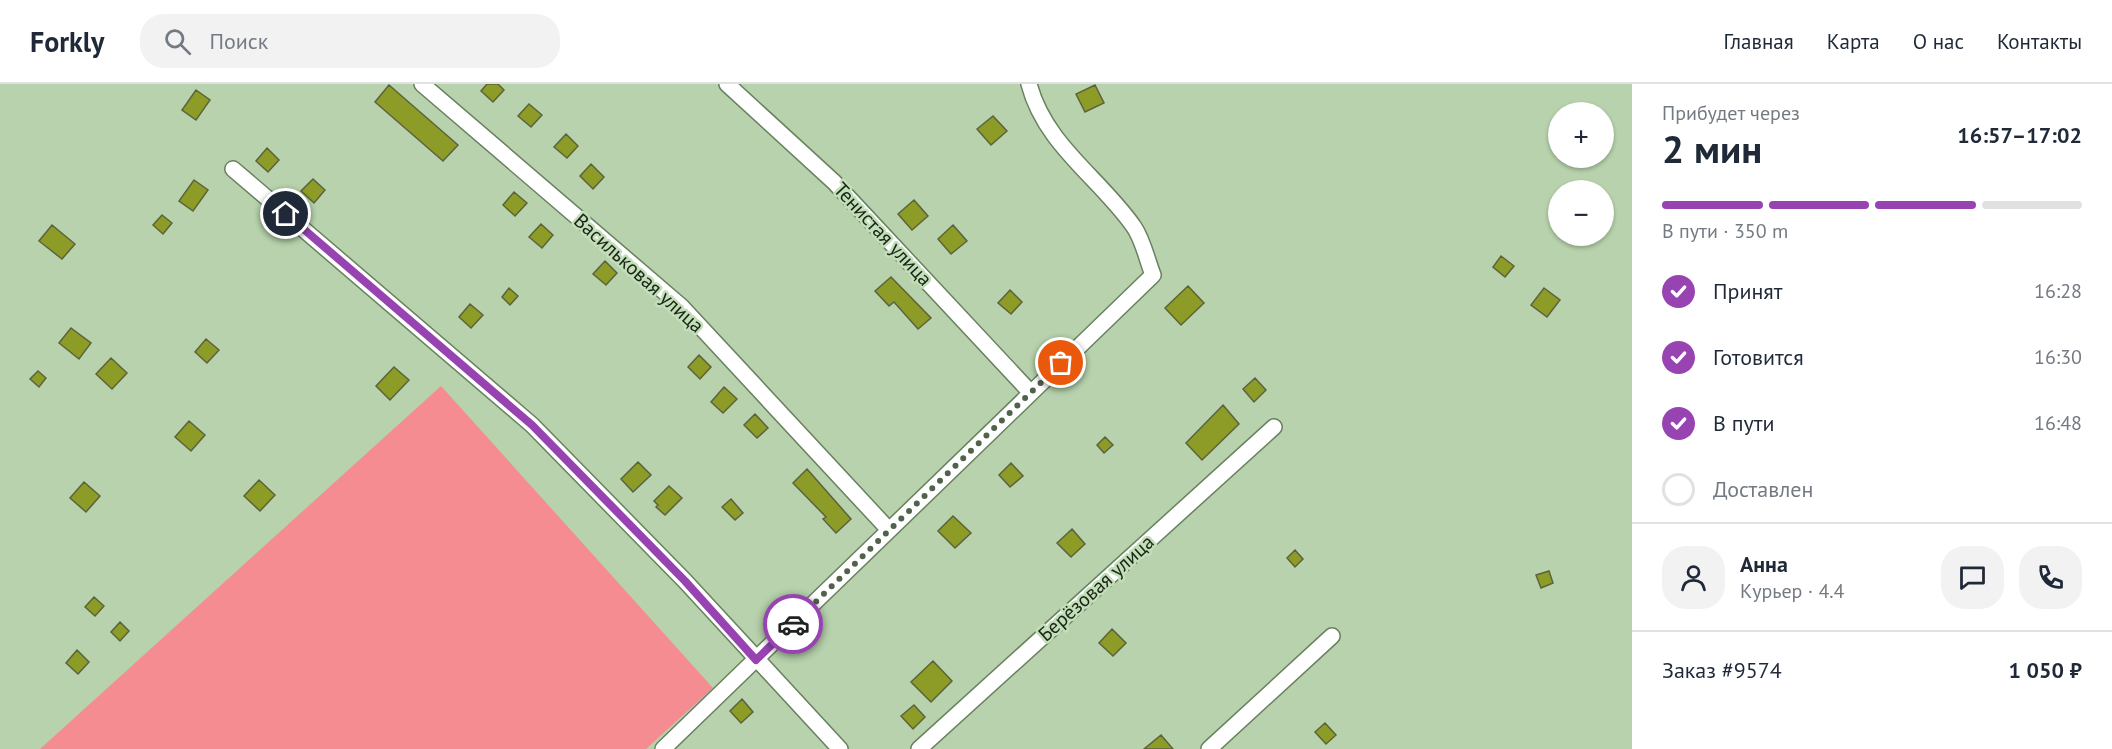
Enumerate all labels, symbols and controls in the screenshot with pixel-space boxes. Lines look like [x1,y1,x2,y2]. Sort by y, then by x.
search box [140,14,560,68]
text: Forkly [30,23,104,60]
icon: search [161,25,194,58]
text: Поиск [209,27,268,55]
text: Главная [1723,28,1794,55]
text: Карта [1827,28,1880,55]
text: О нас [1913,28,1964,55]
text: Контакты [1997,28,2082,55]
text: Прибудет через [1662,100,1800,126]
map controls [1548,102,1614,246]
button: + [1548,102,1614,168]
text: 16:57–17:02 [1957,121,2082,149]
text: 2 мин [1662,123,1762,174]
street label: Тенистая улица [828,177,938,291]
button: − [1548,180,1614,246]
pin [260,188,311,239]
icon: home [269,197,302,230]
street label: Васильковая улица [568,208,710,338]
text: В пути · 350 m [1662,218,1788,244]
icon: check [1662,275,1695,308]
text: Принят [1713,277,1783,305]
text: 16:28 [2034,278,2082,304]
pin [1035,337,1086,388]
icon: check [1662,341,1695,374]
text: Готовится [1713,343,1804,371]
text: 16:30 [2034,344,2082,370]
icon: bag [1044,346,1077,379]
icon: check [1662,407,1695,440]
text: В пути [1713,409,1775,437]
text: 16:48 [2034,410,2082,436]
text: Доставлен [1713,475,1813,503]
street label: Берёзовая улица [1033,529,1159,647]
button: person [1662,546,1725,609]
button: chat [1941,546,2004,609]
button: phone [2019,546,2082,609]
text: Анна [1740,550,1788,578]
text: Курьер · 4.4 [1740,578,1844,604]
courier [763,594,823,654]
icon: car [777,608,810,641]
text: Заказ #9574 [1662,656,1782,684]
text: 1 050 ₽ [2008,656,2082,684]

